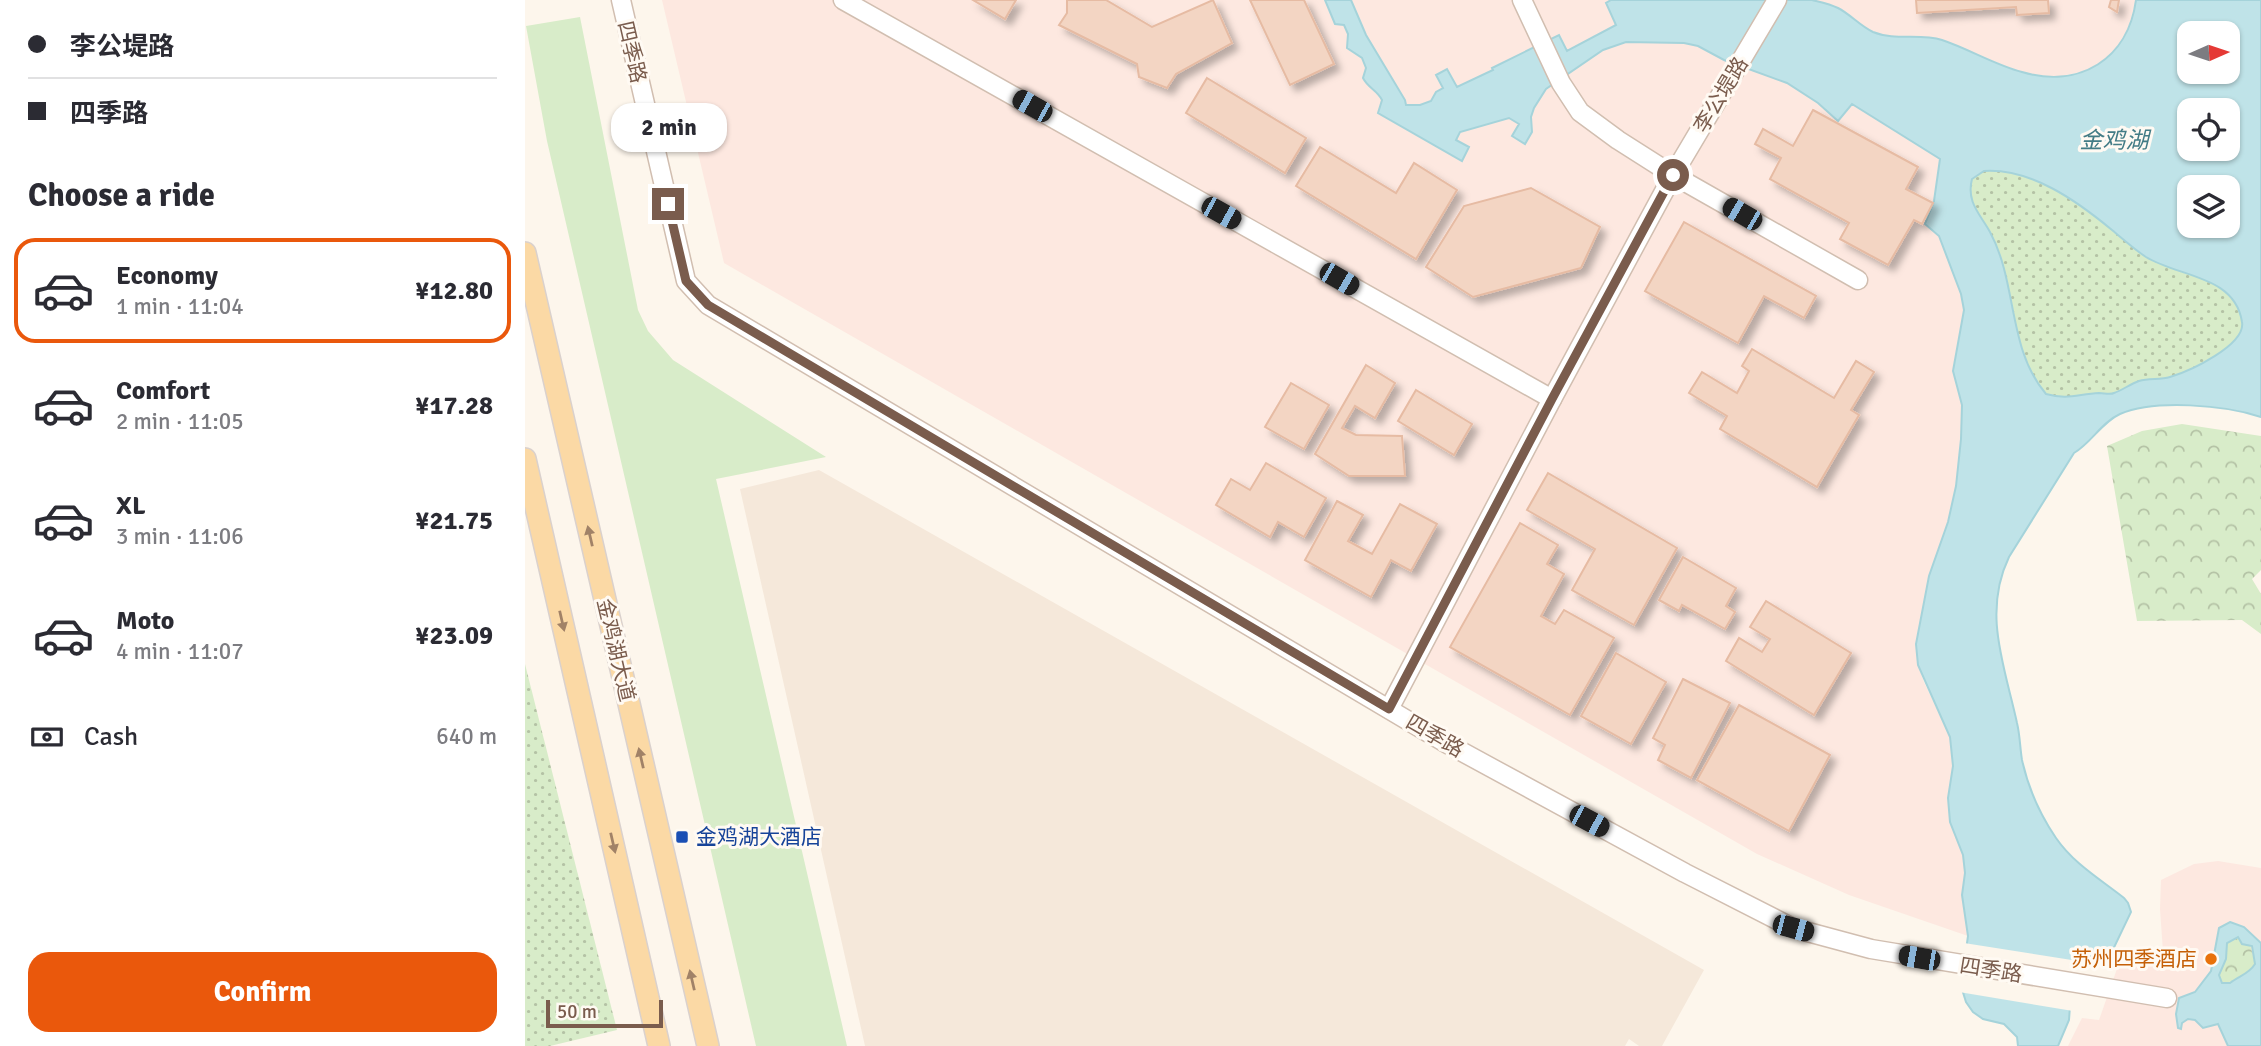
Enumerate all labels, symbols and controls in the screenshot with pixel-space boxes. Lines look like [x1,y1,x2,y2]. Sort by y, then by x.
street label: 四季路 [612,18,652,86]
north arrow [2177,21,2240,84]
map controls [2177,21,2240,238]
text: 李公堤路 [70,31,174,63]
street label: 李公堤路 [1688,52,1754,138]
car [1009,87,1056,125]
text: 四季路 [70,98,148,130]
button: locate [2177,98,2240,161]
callout: 2 min [610,102,726,152]
text: 2 min [641,113,697,142]
water label: 金鸡湖 [2080,126,2152,155]
route start [1657,159,1689,191]
button: layers [2177,175,2240,238]
text: Choose a ride [28,176,215,215]
route end [652,188,684,220]
car [1198,194,1245,232]
car [1719,194,1766,234]
icon: car [32,259,95,322]
car [1316,259,1363,299]
text: Economy [116,260,218,292]
text: ¥12.80 [415,275,493,307]
text: 1 min · 11:04 [116,292,244,321]
icon: car [32,374,95,437]
text: Comfort [116,375,210,407]
text: ¥17.28 [415,390,493,422]
text: 2 min · 11:05 [116,407,244,436]
icon: car [32,489,95,552]
text: XL [116,490,146,522]
text: ¥21.75 [415,505,493,537]
text: 3 min · 11:06 [116,522,244,551]
one-way arrow [584,525,595,547]
street label: 金鸡湖大道 [592,596,640,704]
icon: car [32,604,95,667]
text: Moto [116,605,174,637]
one-way arrow [557,611,568,633]
text: ¥23.09 [415,620,493,652]
text: 4 min · 11:07 [116,637,244,666]
street label: 四季路 [1401,709,1469,763]
icon: cash [28,718,66,756]
text: Cash [84,721,138,753]
text: 640 m [436,722,497,751]
one-way arrow [635,747,646,769]
car [1566,802,1613,840]
place label: 金鸡湖大酒店 [696,824,822,850]
marker: 金鸡湖大酒店 [674,829,690,845]
one-way arrow [608,832,619,854]
car [1770,912,1817,944]
car [1897,944,1942,972]
place label: 苏州四季酒店 [2071,946,2197,972]
marker: 苏州四季酒店 [2203,951,2219,967]
button: Confirm [28,952,497,1032]
street label: 四季路 [1958,952,2024,988]
one-way arrow [687,968,698,990]
scale bar [546,997,663,1029]
text: 50 m [557,1000,597,1024]

